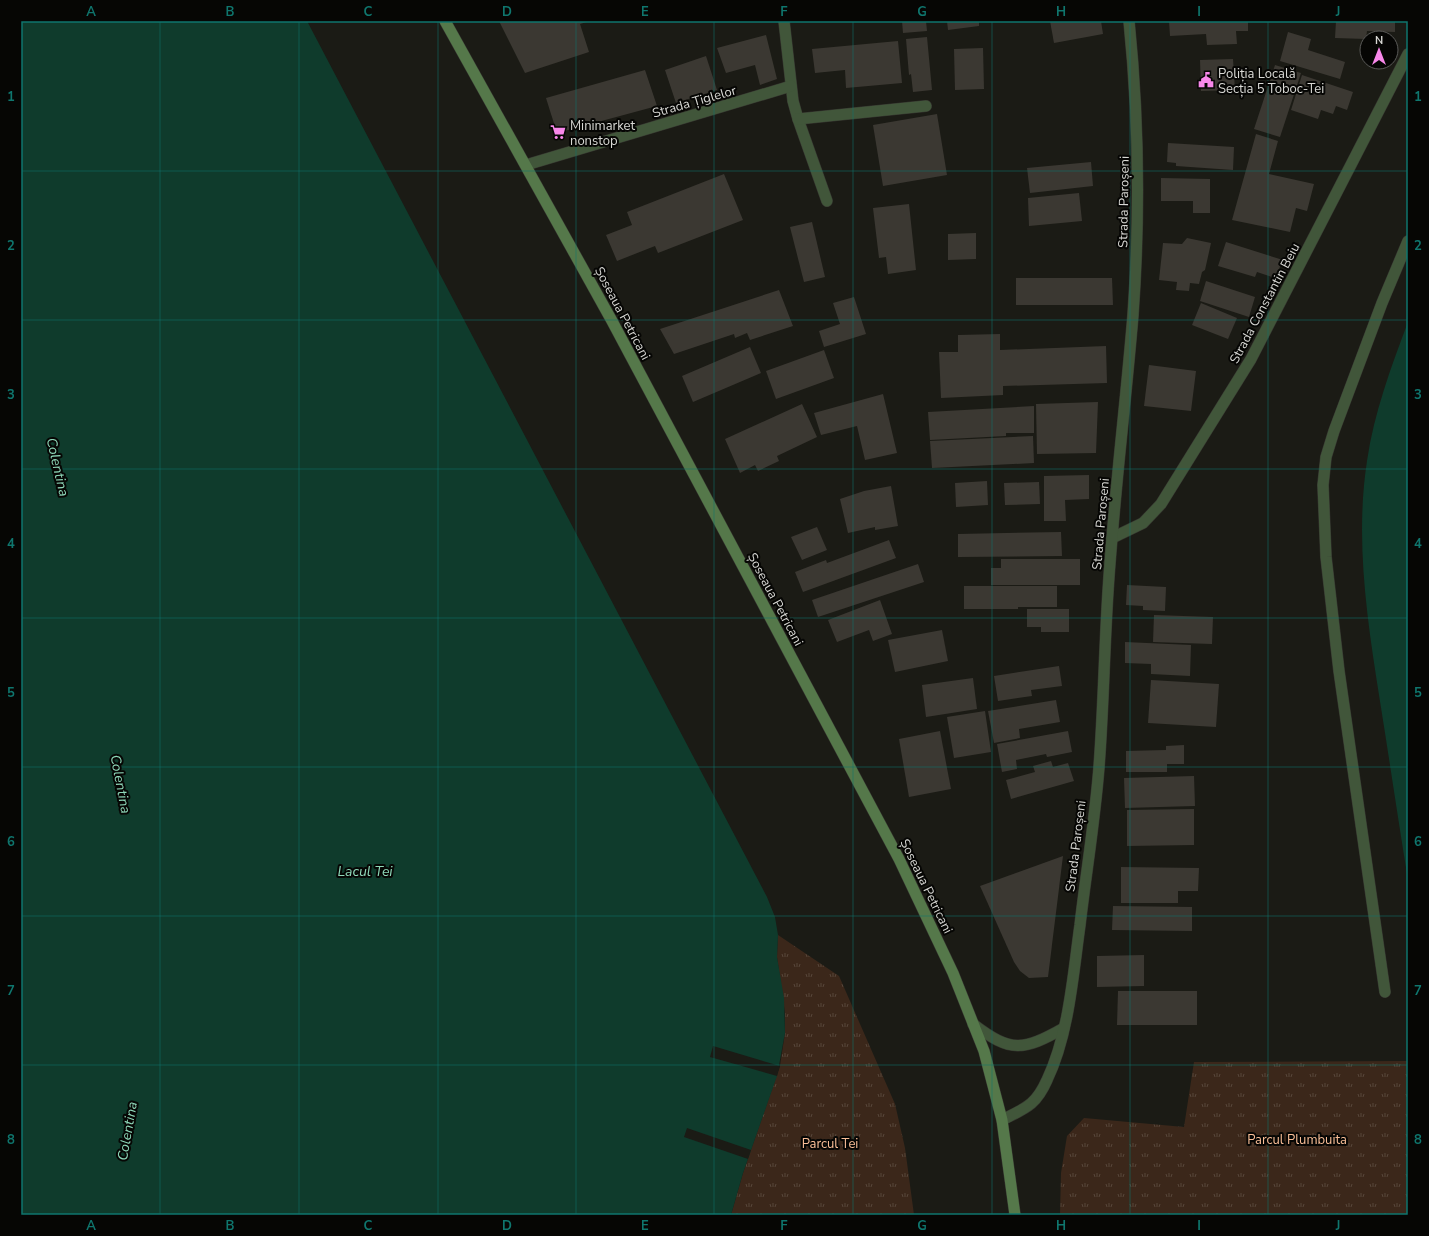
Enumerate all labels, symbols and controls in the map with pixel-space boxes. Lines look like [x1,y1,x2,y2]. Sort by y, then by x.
text: A [86,3,96,21]
text: B [226,3,235,21]
text: C [364,3,373,21]
text: D [502,3,512,21]
text: E [641,3,649,21]
text: F [780,3,788,21]
text: G [917,3,927,21]
text: H [1056,3,1066,21]
text: I [1197,3,1201,21]
text: J [1335,3,1340,21]
north arrow [1359,30,1399,70]
text: N [1375,33,1383,48]
place label: Poliția Locală Secția 5 Toboc-Tei [1218,65,1324,98]
public building icon: Poliția Locală Secția 5 Toboc-Tei [1197,71,1215,89]
street label: Strada Țiglelor [650,81,739,123]
text: 1 [7,88,15,106]
text: 1 [1414,88,1422,106]
place label: Minimarket nonstop [570,117,635,150]
supermarket icon: Minimarket nonstop [549,123,567,141]
street label: Strada Paroșeni [1114,156,1134,248]
text: 2 [7,237,15,255]
text: 2 [1414,237,1422,255]
street label: Strada Constantin Beiu [1225,240,1304,367]
street label: Șoseaua Petricani [590,264,654,363]
text: 3 [7,386,15,404]
text: 3 [1414,386,1422,404]
water label: Colentina [42,436,73,498]
street label: Strada Paroșeni [1088,477,1114,571]
text: 4 [7,535,15,553]
text: 4 [1414,535,1422,553]
street label: Șoseaua Petricani [743,550,807,649]
text: 5 [7,684,15,702]
text: 5 [1414,684,1422,702]
water label: Colentina [105,753,136,815]
street label: Strada Paroșeni [1061,799,1091,893]
text: 6 [7,833,15,851]
text: 6 [1414,833,1422,851]
street label: Șoseaua Petricani [895,836,957,937]
water label: Lacul Tei [337,862,393,881]
text: 7 [7,982,15,1000]
text: 7 [1414,982,1422,1000]
water label: Colentina [113,1100,142,1162]
text: 8 [7,1131,15,1149]
park label: Parcul Plumbuita [1247,1131,1347,1149]
text: 8 [1414,1131,1422,1149]
park label: Parcul Tei [802,1135,858,1153]
text: A [86,1217,96,1235]
text: B [226,1217,235,1235]
text: C [364,1217,373,1235]
text: D [502,1217,512,1235]
text: E [641,1217,649,1235]
text: F [780,1217,788,1235]
text: G [917,1217,927,1235]
text: H [1056,1217,1066,1235]
text: I [1197,1217,1201,1235]
text: J [1335,1217,1340,1235]

